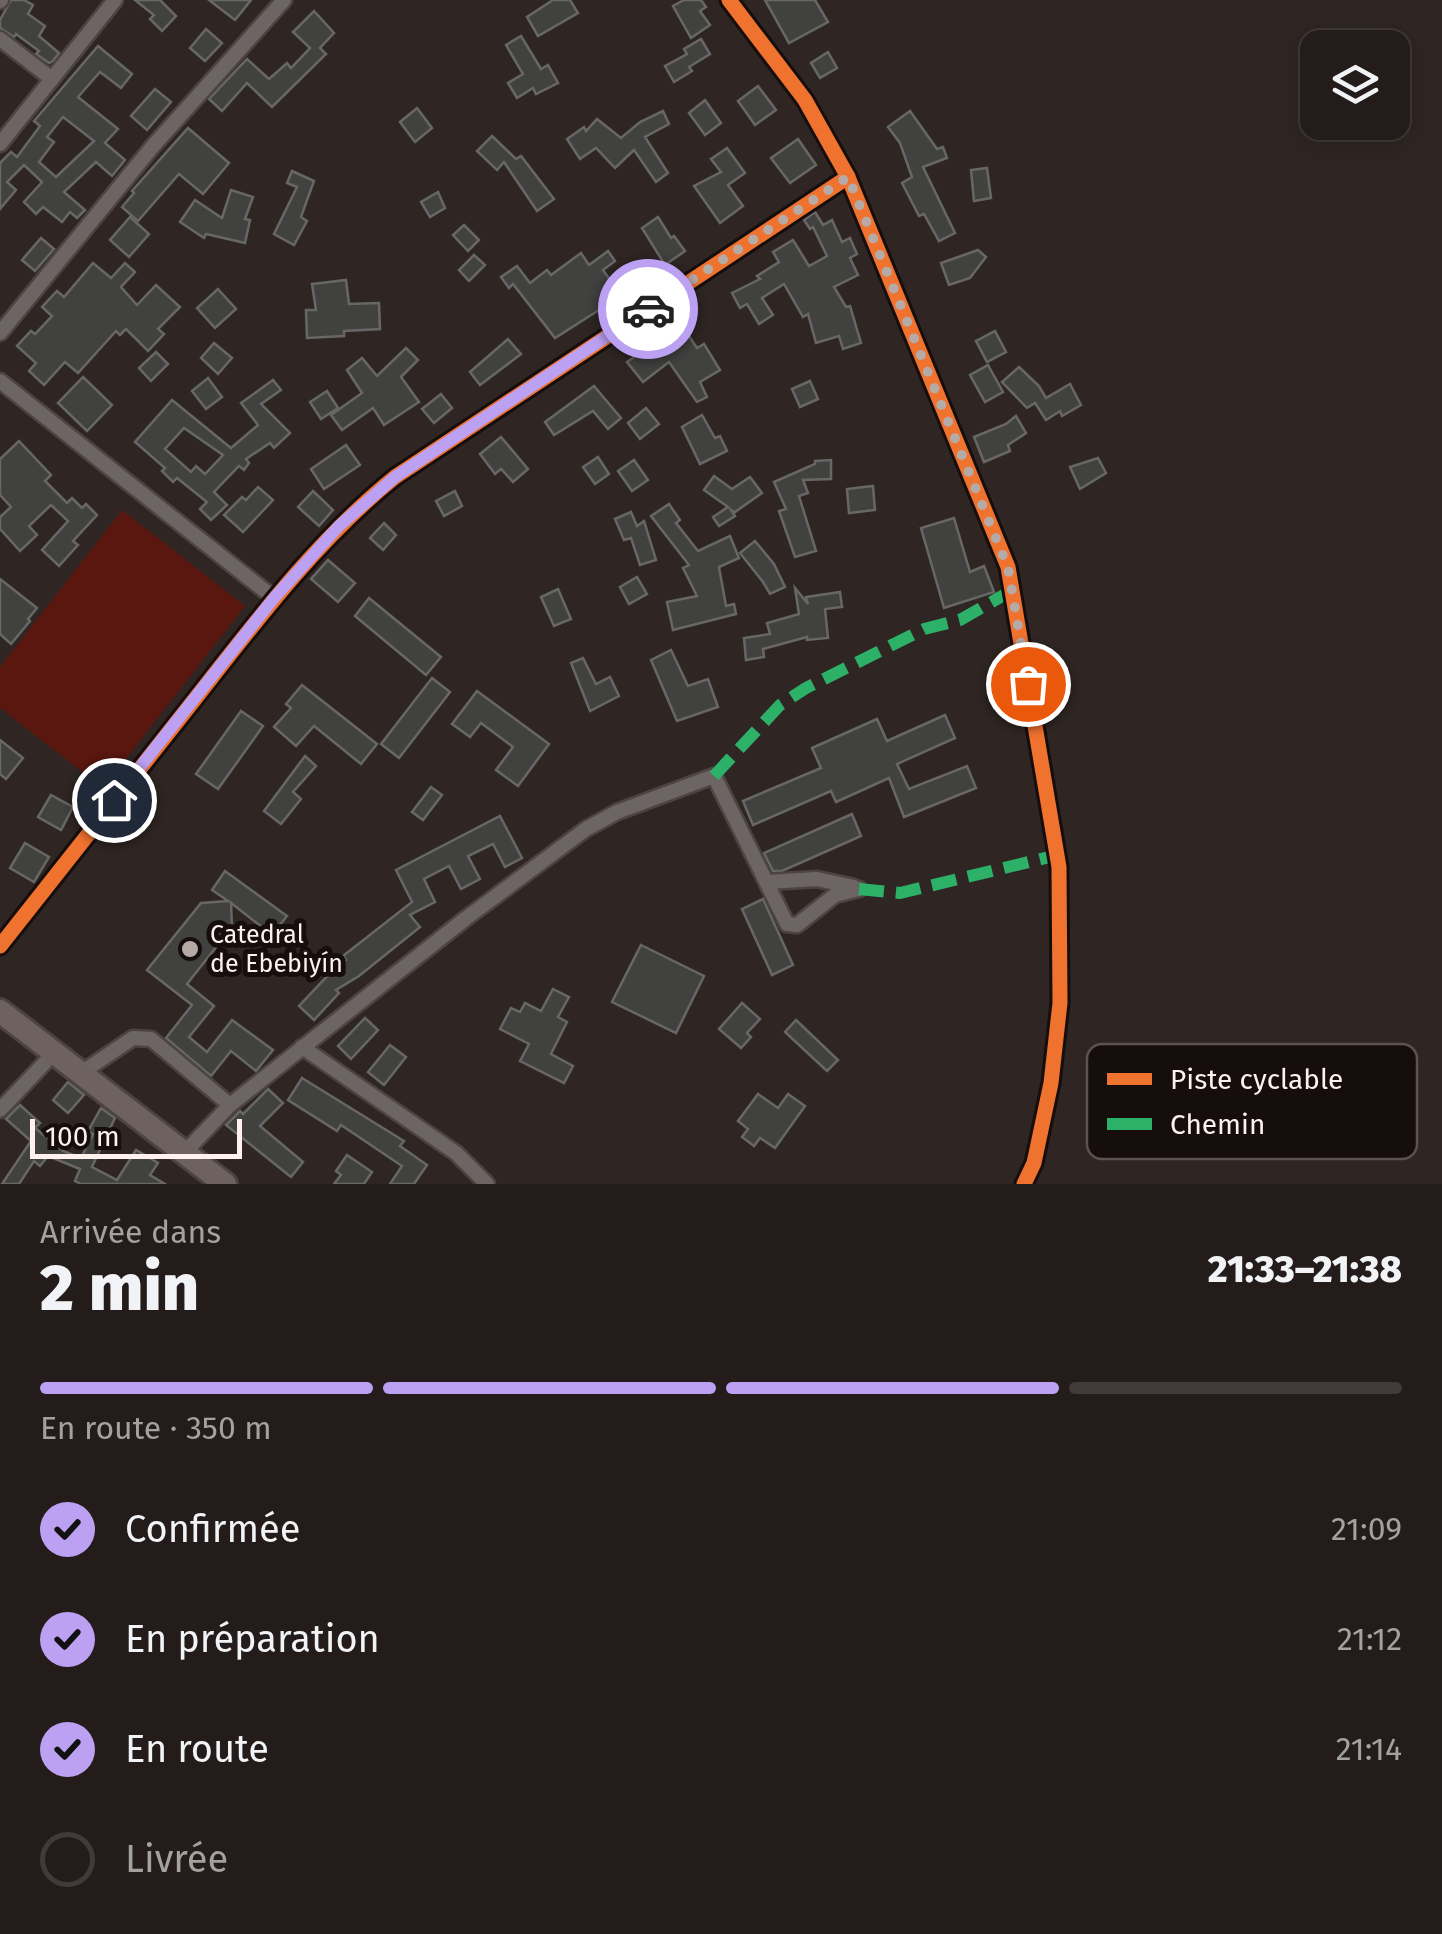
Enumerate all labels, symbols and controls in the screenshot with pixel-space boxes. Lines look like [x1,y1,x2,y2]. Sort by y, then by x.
map controls [1300,30,1410,140]
button: layers [1300,30,1410,140]
courier [598,259,698,359]
icon: car [621,282,676,337]
pin [986,642,1071,727]
icon: bag [1001,657,1056,712]
pin [72,758,157,843]
icon: home [87,773,142,828]
place label: Catedral de Ebebiyín [210,920,343,979]
marker: Catedral de Ebebiyín [179,938,201,960]
legend [1087,1044,1417,1159]
text: Piste cyclable [1170,1063,1343,1096]
text: Chemin [1170,1108,1265,1141]
scale bar [30,1114,242,1158]
text: 100 m [45,1120,120,1153]
text: Arrivée dans [40,1213,221,1251]
text: 21:33–21:38 [1208,1246,1402,1292]
text: 2 min [40,1249,199,1327]
text: En route · 350 m [40,1409,272,1447]
icon: check [40,1502,95,1557]
text: Confirmée [125,1506,301,1552]
text: 21:09 [1331,1510,1402,1548]
icon: check [40,1612,95,1667]
text: En préparation [125,1616,380,1662]
text: 21:12 [1337,1620,1402,1658]
icon: check [40,1722,95,1777]
text: En route [125,1726,269,1772]
text: 21:14 [1336,1730,1402,1768]
text: Livrée [125,1836,228,1882]

